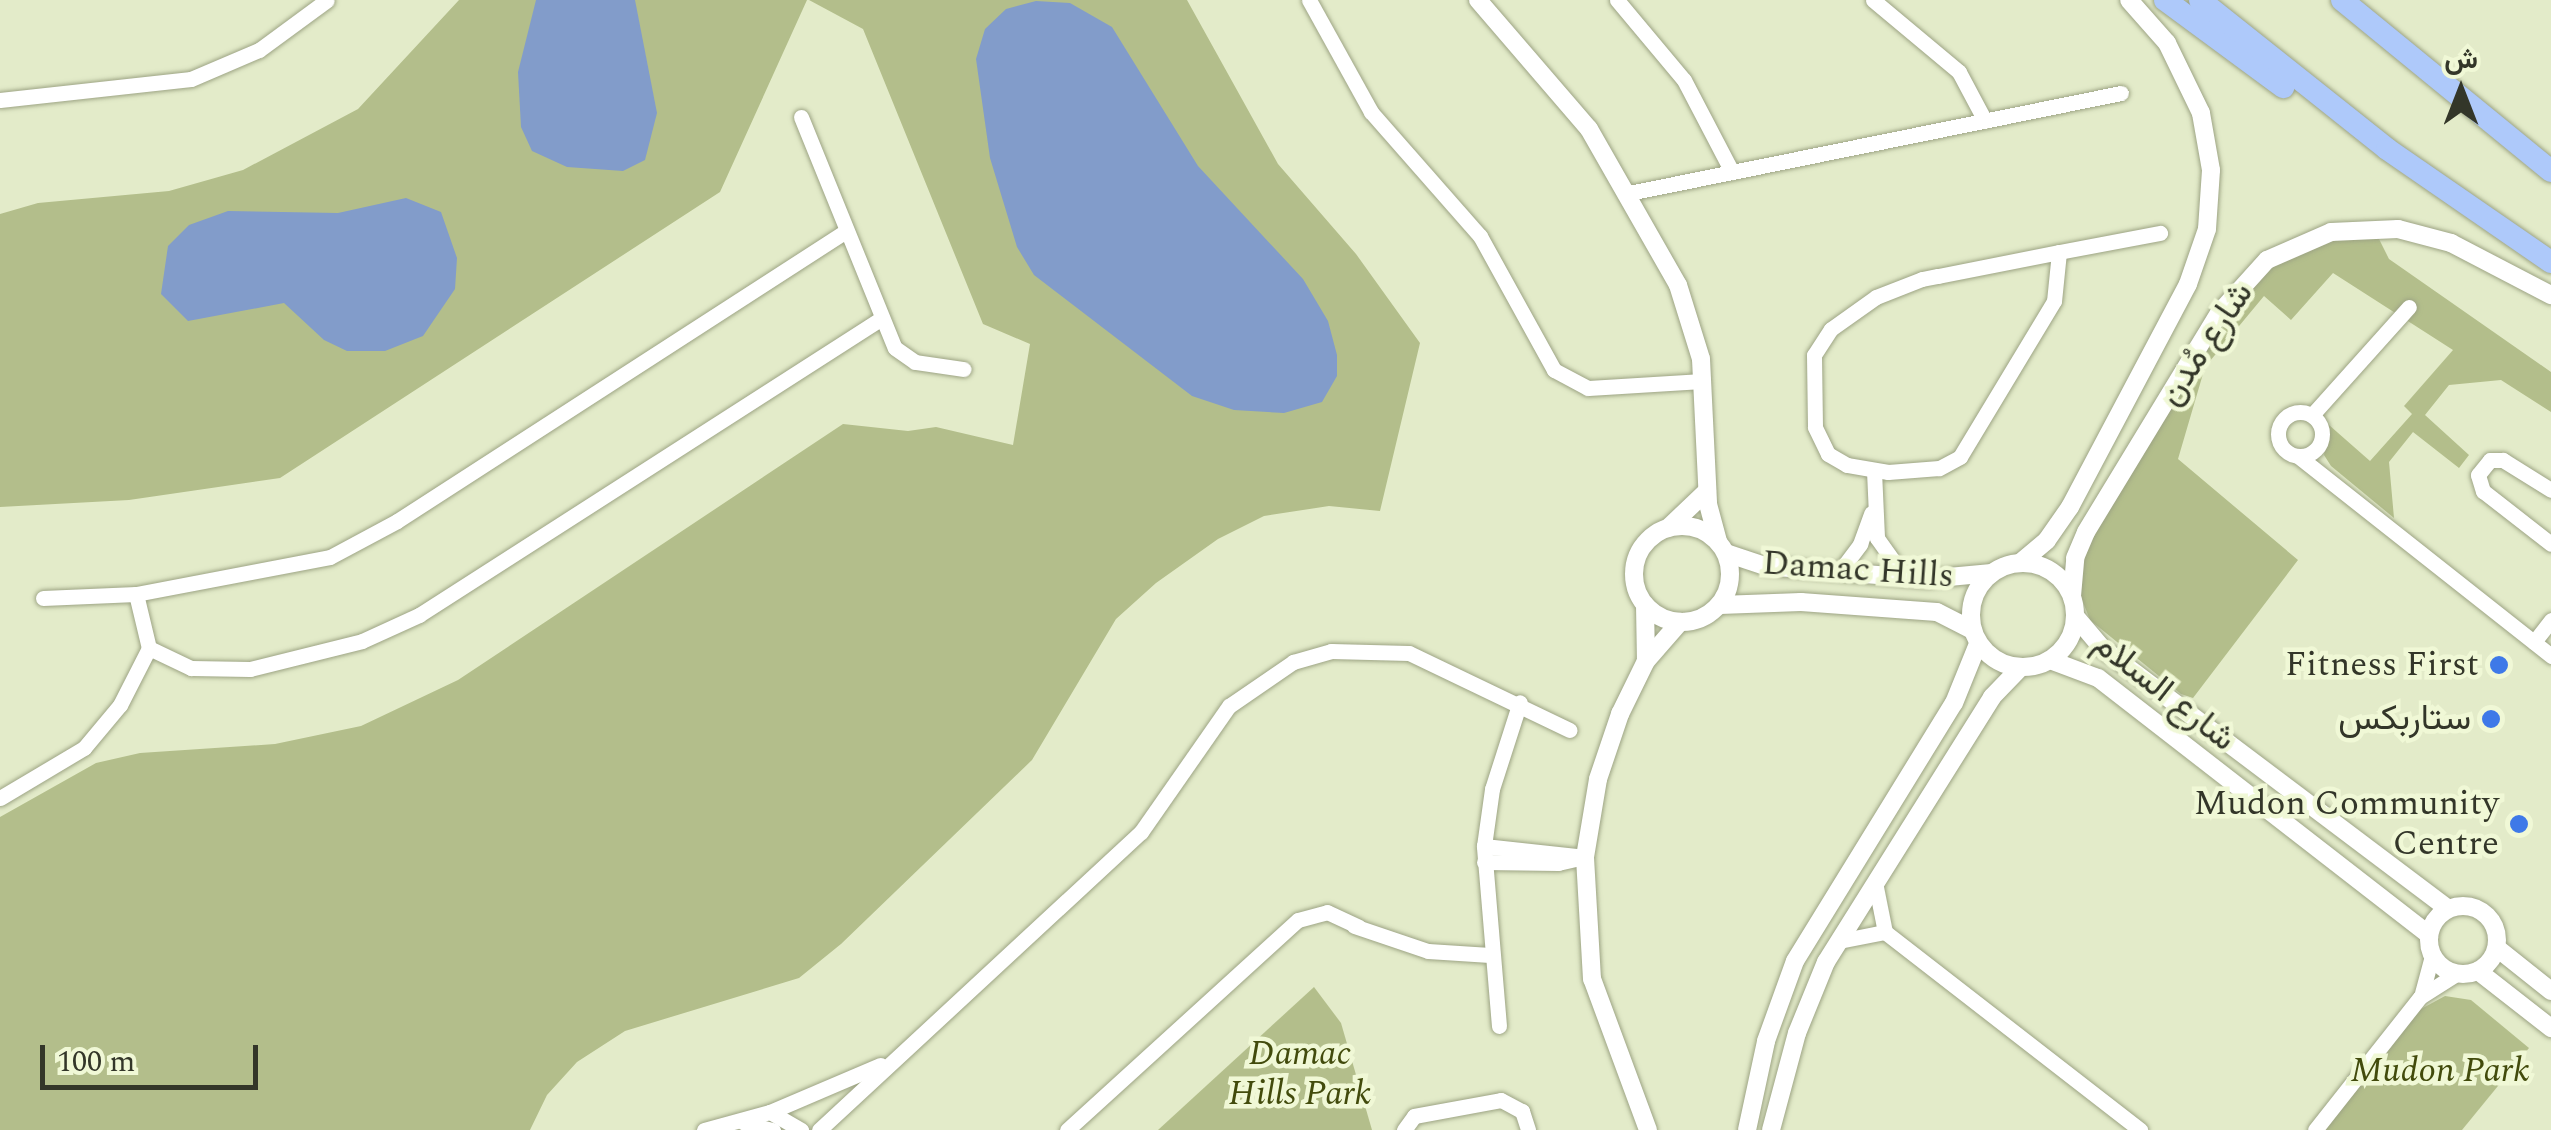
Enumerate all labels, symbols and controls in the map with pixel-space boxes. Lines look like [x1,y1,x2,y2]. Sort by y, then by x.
text: ش [2444,38,2478,81]
north arrow [2411,40,2511,140]
street label: شارع مُدن [2149,274,2263,414]
street label: Damac Hills [1761,542,1955,598]
street label: شارع السلام [2085,623,2243,761]
place label: Fitness First [2285,644,2479,686]
marker: Fitness First [2488,654,2510,676]
place label: ستاربكس [2338,698,2471,740]
marker: ستاربكس [2480,708,2502,730]
place label: Mudon Community Centre [2194,783,2499,865]
marker: Mudon Community Centre [2508,813,2530,835]
scale bar [45,1025,262,1087]
park label: Damac Hills Park [1229,1033,1371,1115]
text: 100 m [57,1039,135,1085]
park label: Mudon Park [2350,1050,2530,1092]

